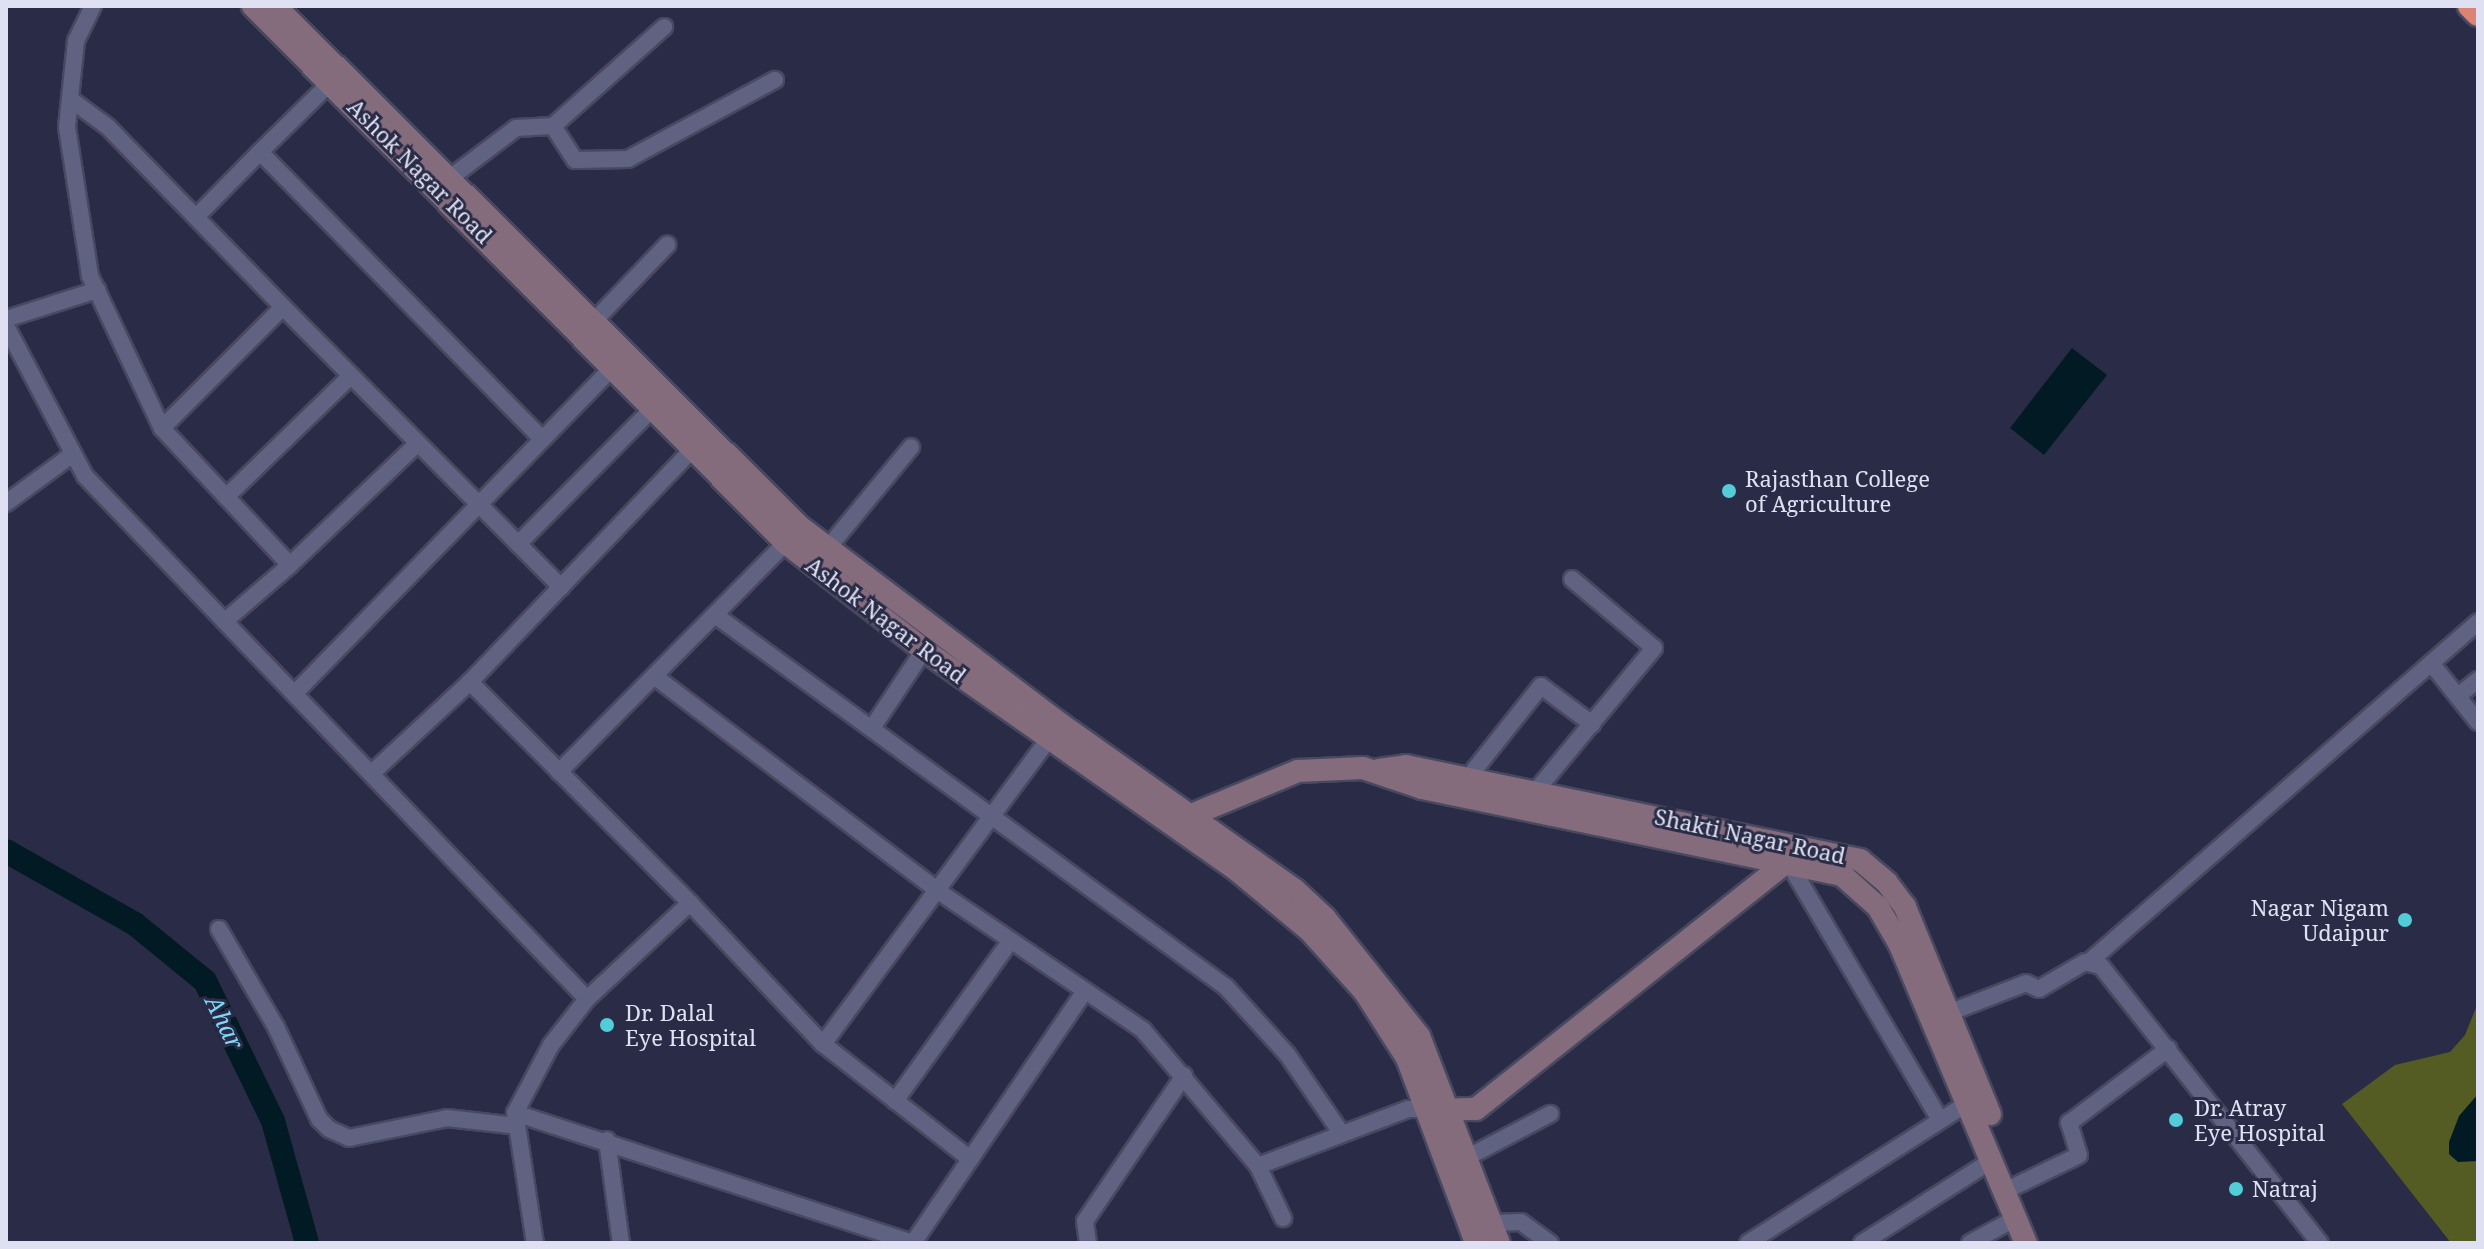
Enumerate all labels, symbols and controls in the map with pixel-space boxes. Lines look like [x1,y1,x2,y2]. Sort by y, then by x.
street label: Ashok Nagar Road [342,93,498,249]
place label: Rajasthan College of Agriculture [1745,465,1930,516]
marker: Rajasthan College of Agriculture [1720,482,1738,500]
street label: Ashok Nagar Road [801,551,971,689]
street label: Shakti Nagar Road [1652,803,1848,869]
place label: Nagar Nigam Udaipur [2251,894,2389,946]
marker: Nagar Nigam Udaipur [2396,911,2414,929]
water label: Ahar [200,990,250,1054]
place label: Dr. Dalal Eye Hospital [625,999,756,1050]
marker: Dr. Dalal Eye Hospital [596,1014,618,1036]
place label: Dr. Atray Eye Hospital [2194,1094,2325,1146]
marker: Dr. Atray Eye Hospital [2165,1109,2187,1131]
place label: Natraj [2252,1176,2318,1202]
marker: Natraj [2227,1180,2245,1198]

